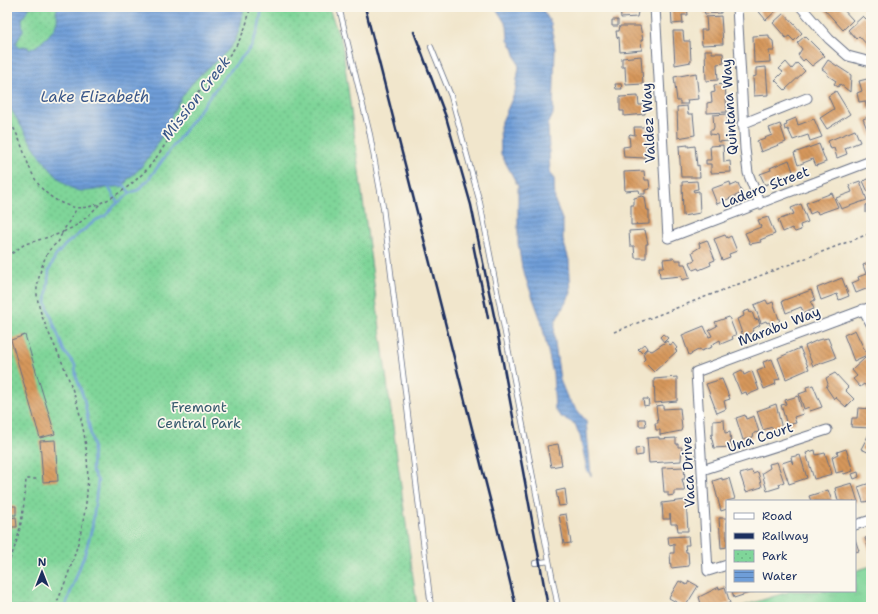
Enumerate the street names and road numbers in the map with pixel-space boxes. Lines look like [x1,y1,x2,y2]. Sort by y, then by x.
street label: Quintana Way [717,58,741,156]
street label: Valdez Way [637,83,659,163]
street label: Ladero Street [718,162,812,212]
street label: Marabu Way [735,302,823,350]
street label: Una Court [725,418,795,456]
street label: Vaca Drive [677,436,699,508]

